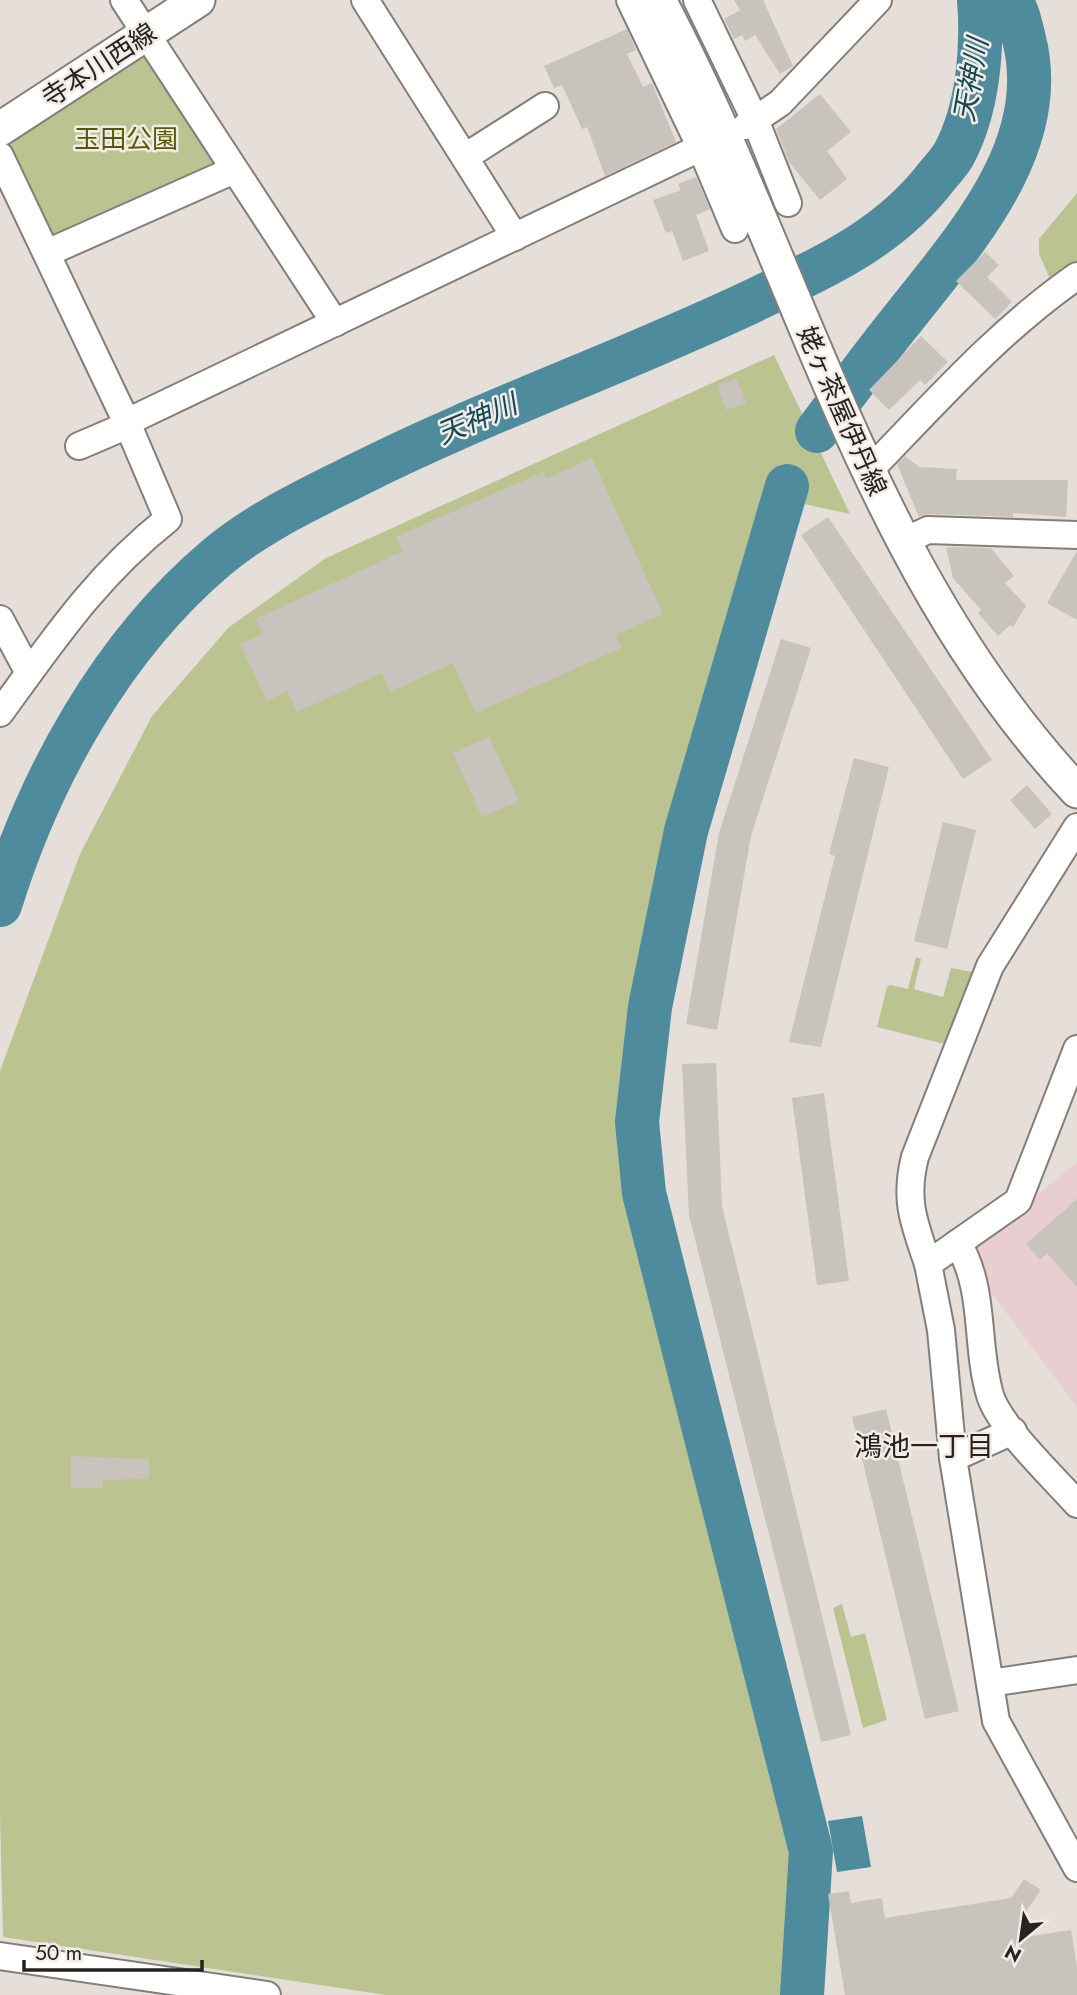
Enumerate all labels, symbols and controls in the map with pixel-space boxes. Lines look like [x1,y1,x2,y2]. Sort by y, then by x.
street label: 寺本川西線 [34,14,164,116]
water label: 天神川 [944,32,999,125]
park label: 玉田公園 [74,120,178,158]
street label: 姥ヶ茶屋伊丹線 [788,320,896,502]
water label: 天神川 [430,383,526,454]
district label: 鴻池一丁目 [854,1426,994,1467]
north arrow [986,1904,1056,1974]
scale bar [24,1928,203,1972]
text: 50 m [35,1938,82,1968]
text: N [1000,1938,1026,1969]

